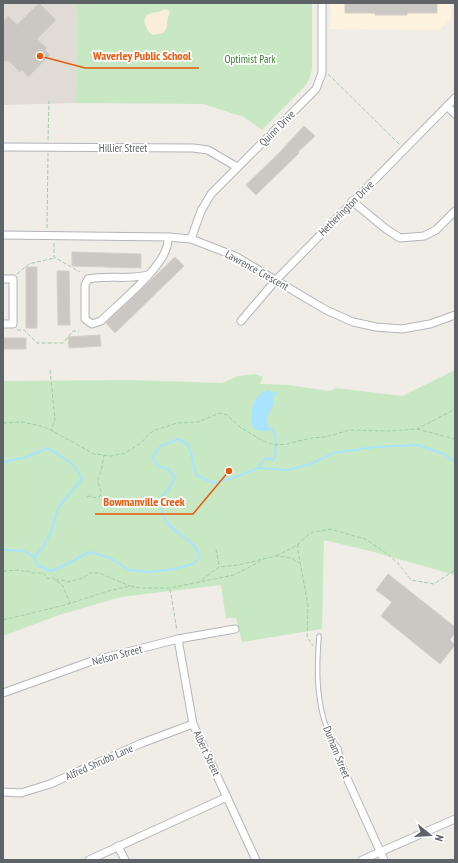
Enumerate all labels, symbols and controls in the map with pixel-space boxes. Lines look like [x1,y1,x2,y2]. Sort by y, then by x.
callout: Waverley Public School [85,44,199,68]
text: Waverley Public School [92,48,191,63]
park label: Optimist Park [224,52,276,66]
street label: Quinn Drive [256,107,298,149]
street label: Hillier Street [99,141,147,155]
street label: Hetherington Drive [315,177,377,239]
street label: Lawrence Crescent [223,247,291,293]
callout: Bowmanville Creek [95,490,193,514]
text: Bowmanville Creek [103,494,185,509]
street label: Nelson Street [90,642,144,668]
street label: Durham Street [320,724,354,780]
street label: Albert Street [190,728,224,778]
street label: Alfred Shrubb Lane [63,741,135,783]
north arrow [410,815,450,855]
text: N [432,833,447,843]

